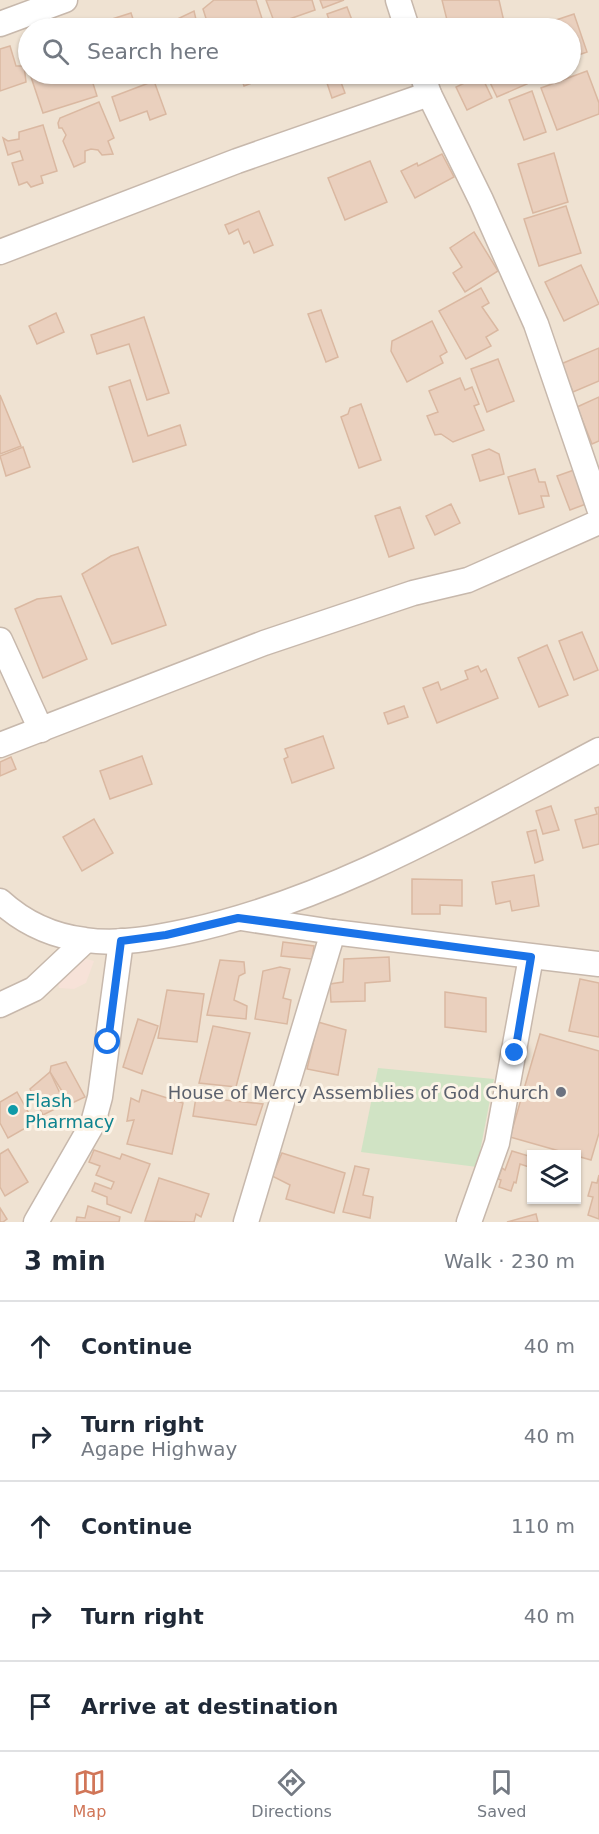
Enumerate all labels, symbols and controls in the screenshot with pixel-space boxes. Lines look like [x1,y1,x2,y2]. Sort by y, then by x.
search box [18,18,581,84]
icon: search [39,35,72,68]
text: Search here [87,39,219,64]
route start [94,1028,120,1054]
route end [501,1039,527,1065]
place label: House of Mercy Assemblies of God Church [168,1082,549,1103]
marker: House of Mercy Assemblies of God Church [554,1085,568,1099]
place label: Flash Pharmacy [25,1090,115,1132]
marker: Flash Pharmacy [6,1103,20,1117]
map controls [527,1150,581,1204]
button: layers [527,1150,581,1204]
text: 3 min [24,1246,106,1276]
text: Walk · 230 m [444,1249,575,1273]
icon: ahead [24,1330,57,1363]
text: Continue [81,1334,192,1359]
text: 40 m [524,1334,575,1358]
text: Turn right [81,1412,204,1437]
icon: right [24,1420,57,1453]
text: 40 m [524,1424,575,1448]
text: Agape Highway [81,1437,237,1461]
icon: ahead [24,1510,57,1543]
text: Continue [81,1514,192,1539]
text: 110 m [511,1514,575,1538]
icon: right [24,1600,57,1633]
text: Turn right [81,1604,204,1629]
text: 40 m [524,1604,575,1628]
icon: arrive [24,1690,57,1723]
text: Arrive at destination [81,1694,338,1719]
tab: Map [73,1766,106,1821]
tab: Directions [251,1766,332,1821]
tab: Saved [477,1766,526,1821]

